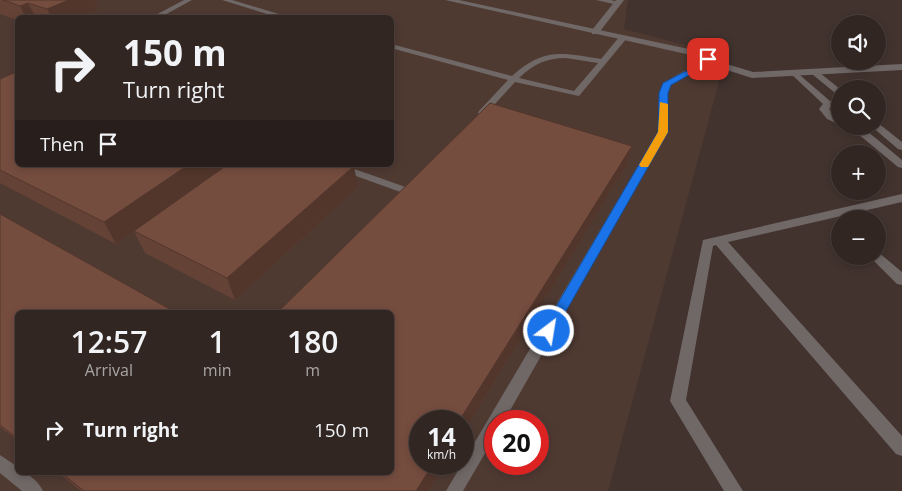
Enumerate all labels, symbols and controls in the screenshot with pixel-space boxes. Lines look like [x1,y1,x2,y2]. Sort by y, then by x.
map controls [831,15,886,265]
button: sound [831,15,886,70]
text: 150 m [123,29,227,76]
icon: right [40,35,105,100]
pin [687,38,729,80]
icon: arrive [694,45,722,73]
text: Turn right [123,74,225,104]
button: search [831,80,886,135]
icon: arrive [94,130,122,158]
text: Then [40,131,84,157]
button: + [831,145,886,200]
button: − [831,210,886,265]
position arrow [522,304,574,356]
text: 12:57 [71,321,147,362]
text: 1 [209,321,226,362]
text: 180 [287,321,338,362]
text: Arrival [85,359,133,381]
text: min [203,359,232,381]
text: m [305,359,320,381]
speed limit sign: 20 [484,410,549,475]
icon: right [40,416,68,444]
text: Turn right [83,417,178,443]
text: 150 m [314,417,369,443]
text: 14 [427,419,456,453]
text: km/h [427,446,456,463]

